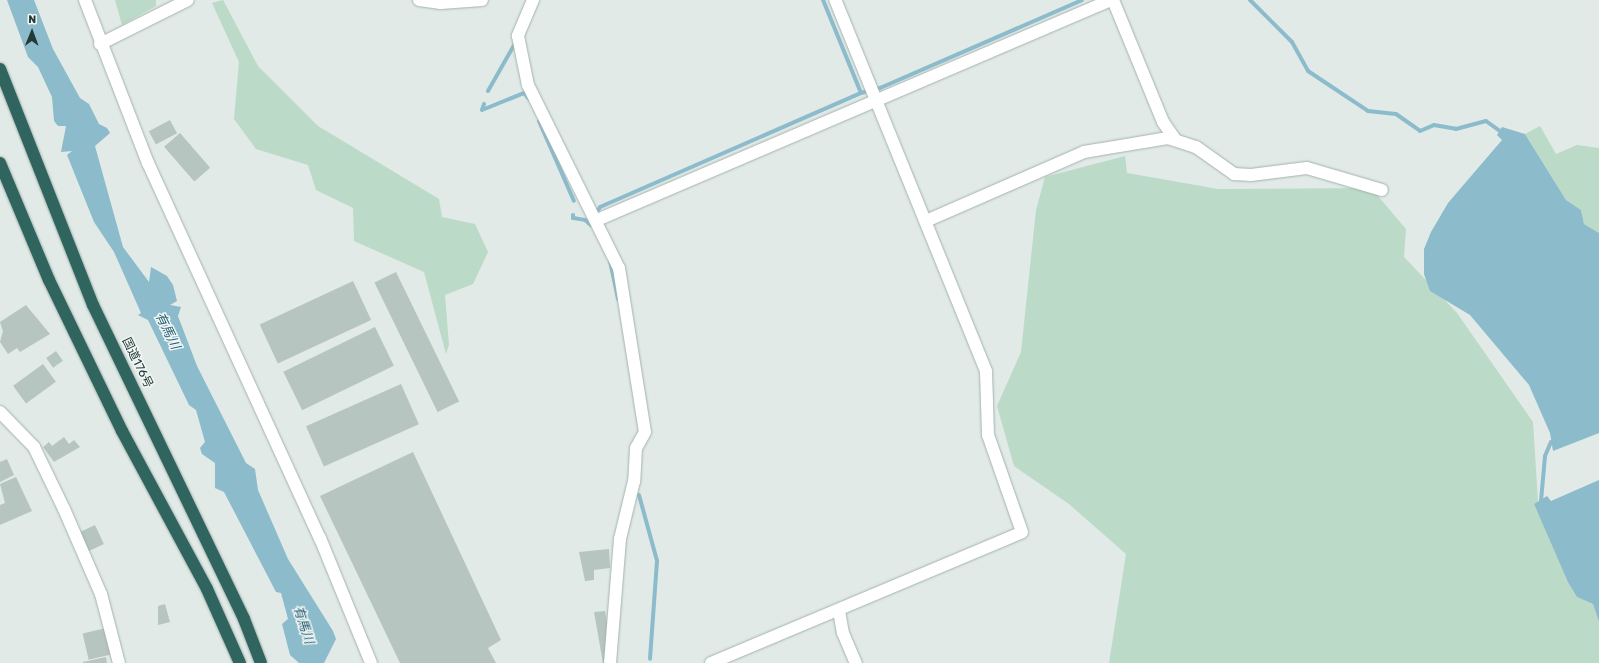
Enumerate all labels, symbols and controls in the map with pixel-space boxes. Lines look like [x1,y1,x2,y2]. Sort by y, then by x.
north arrow [12,12,52,52]
text: N [28,13,36,26]
water label: 有馬川 [151,310,183,352]
street label: 国道176号 [119,336,155,390]
water label: 有馬川 [290,604,316,646]

